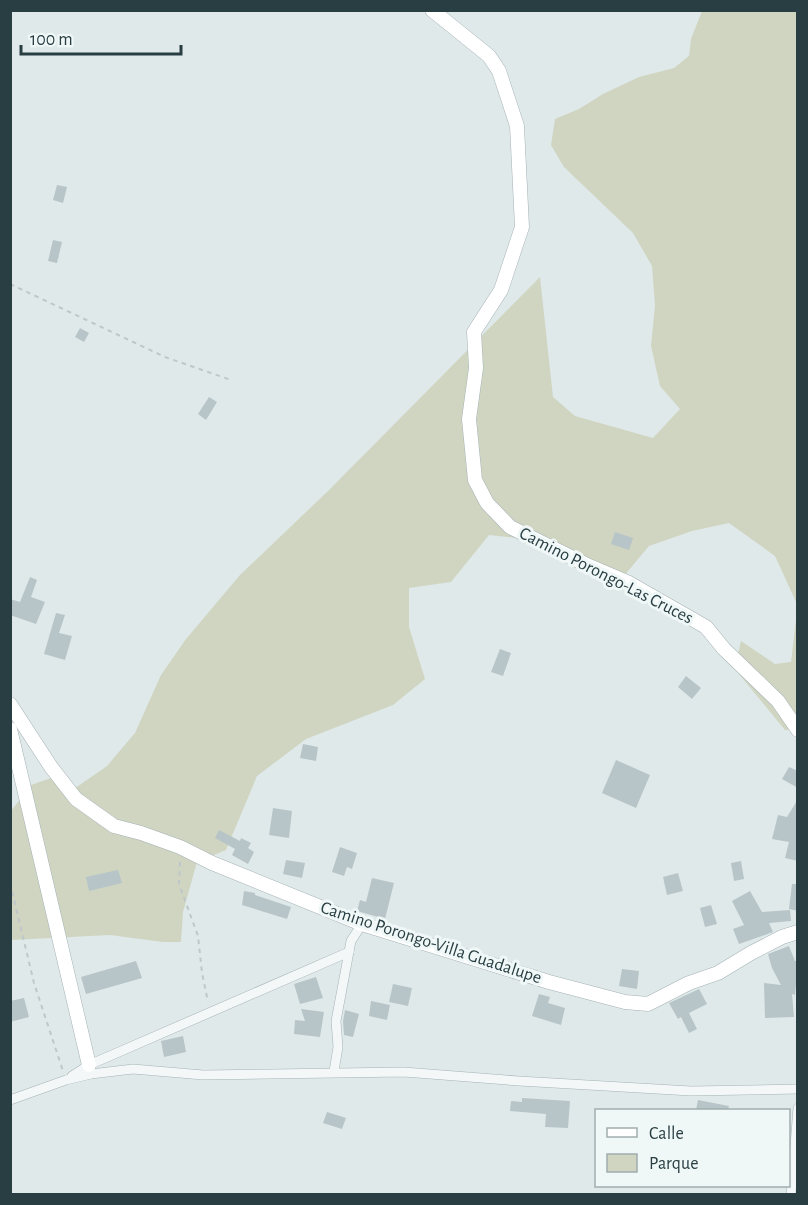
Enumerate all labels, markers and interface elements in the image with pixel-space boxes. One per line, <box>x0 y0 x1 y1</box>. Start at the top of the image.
scale bar <box>21 18 182 56</box>
text: 100 m <box>30 31 73 49</box>
street label: Camino Porongo-Las Cruces <box>516 524 696 628</box>
street label: Camino Porongo-Villa Guadalupe <box>318 899 544 987</box>
legend <box>595 1109 790 1187</box>
text: Calle <box>649 1125 684 1143</box>
text: Parque <box>649 1155 698 1173</box>

